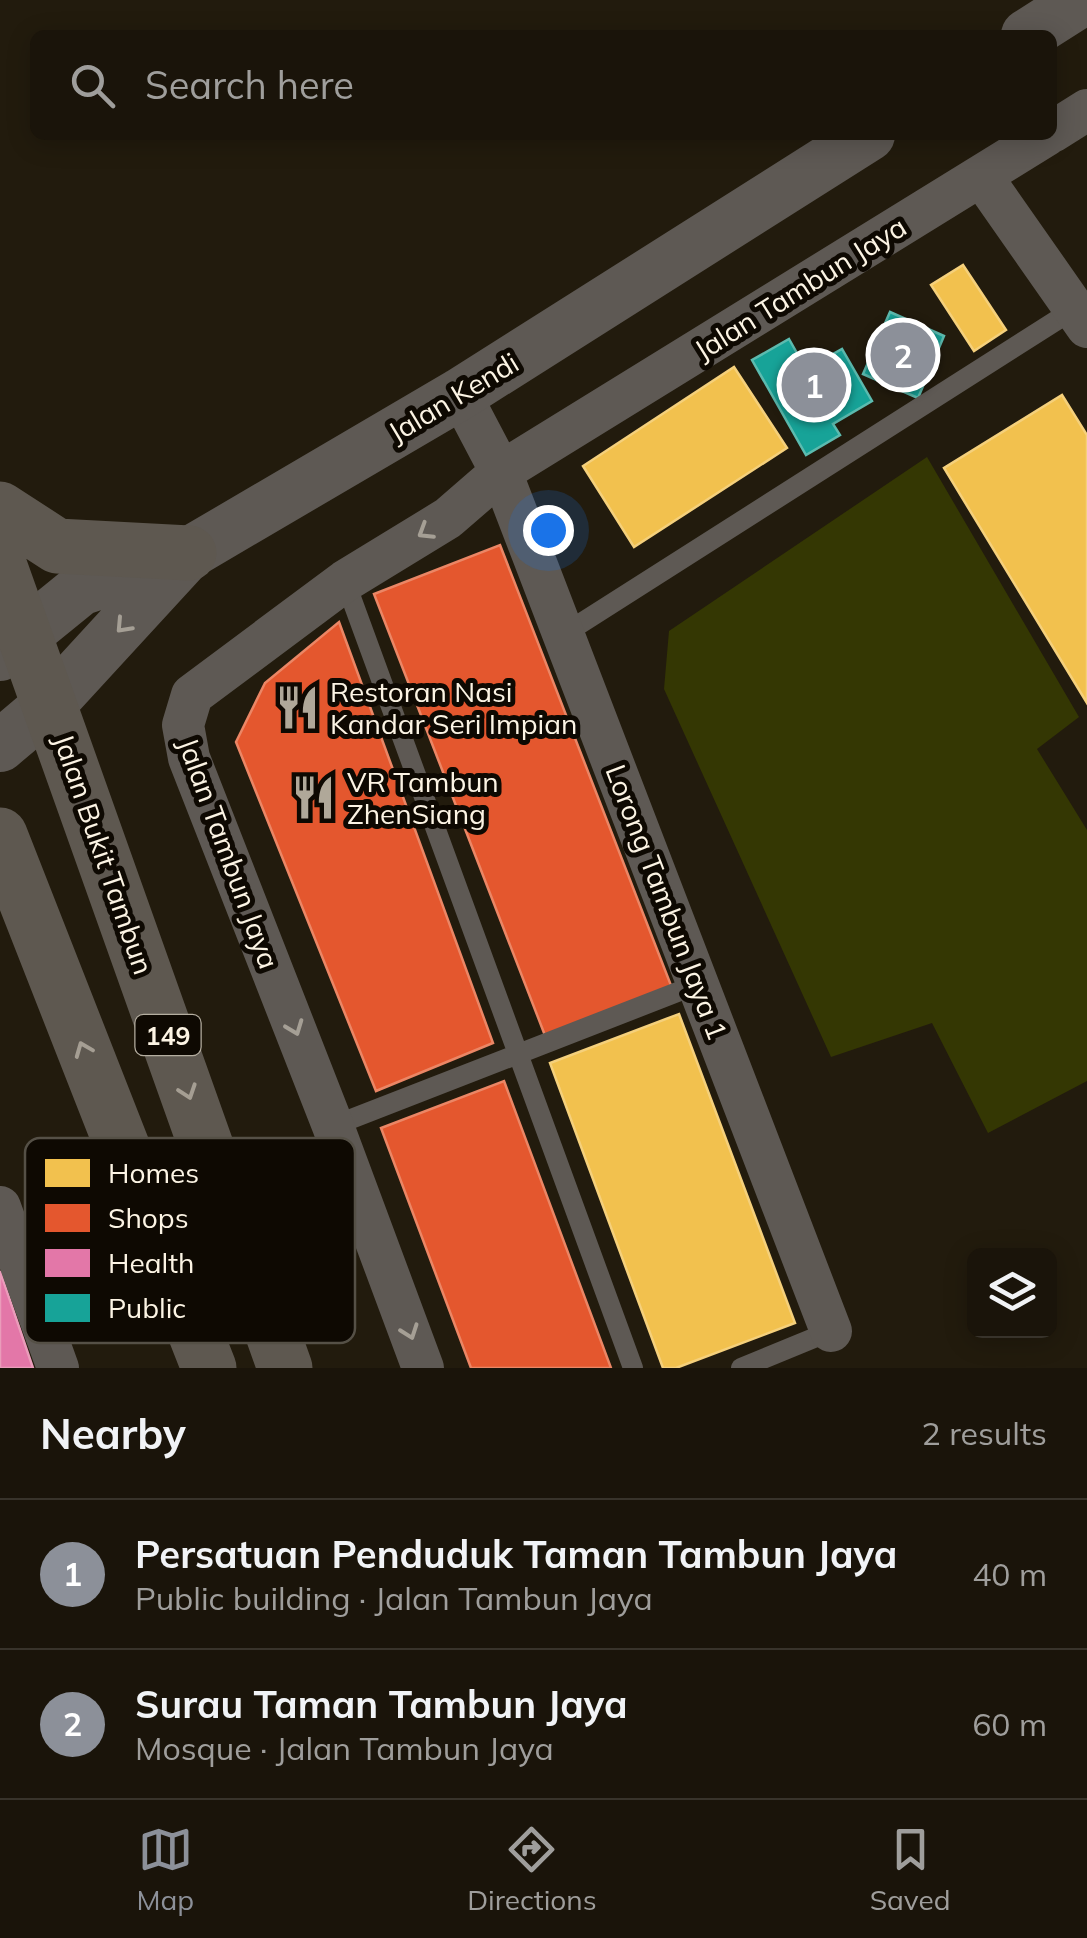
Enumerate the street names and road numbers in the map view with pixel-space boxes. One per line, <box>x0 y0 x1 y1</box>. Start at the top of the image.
street label: Jalan Tambun Jaya <box>688 209 912 367</box>
street label: Jalan Kendi <box>382 344 524 450</box>
street label: Jalan Bukit Tambun <box>46 729 162 979</box>
street label: Jalan Tambun Jaya <box>171 733 287 973</box>
street label: Lorong Tambun Jaya 1 <box>598 759 736 1045</box>
road number: 149 <box>136 1015 200 1055</box>

